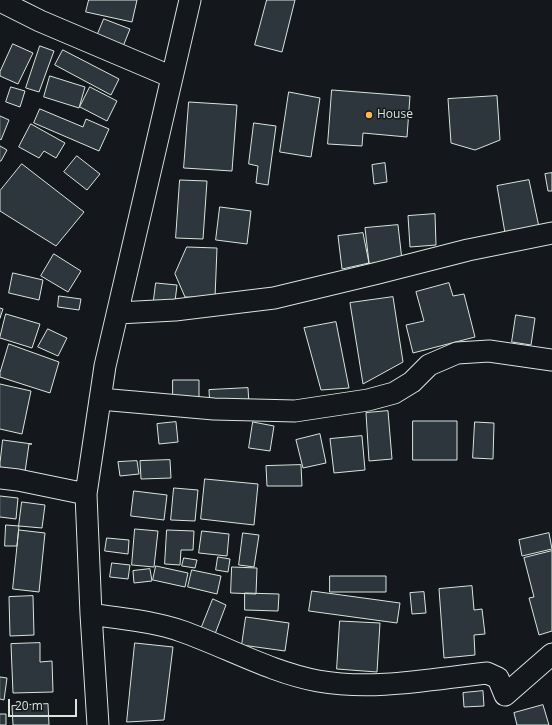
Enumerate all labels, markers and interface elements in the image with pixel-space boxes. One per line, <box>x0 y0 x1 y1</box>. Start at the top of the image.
place label: House <box>377 108 413 122</box>
marker: House <box>364 110 374 120</box>
scale bar <box>10 691 79 717</box>
text: 20 m <box>15 697 43 714</box>

